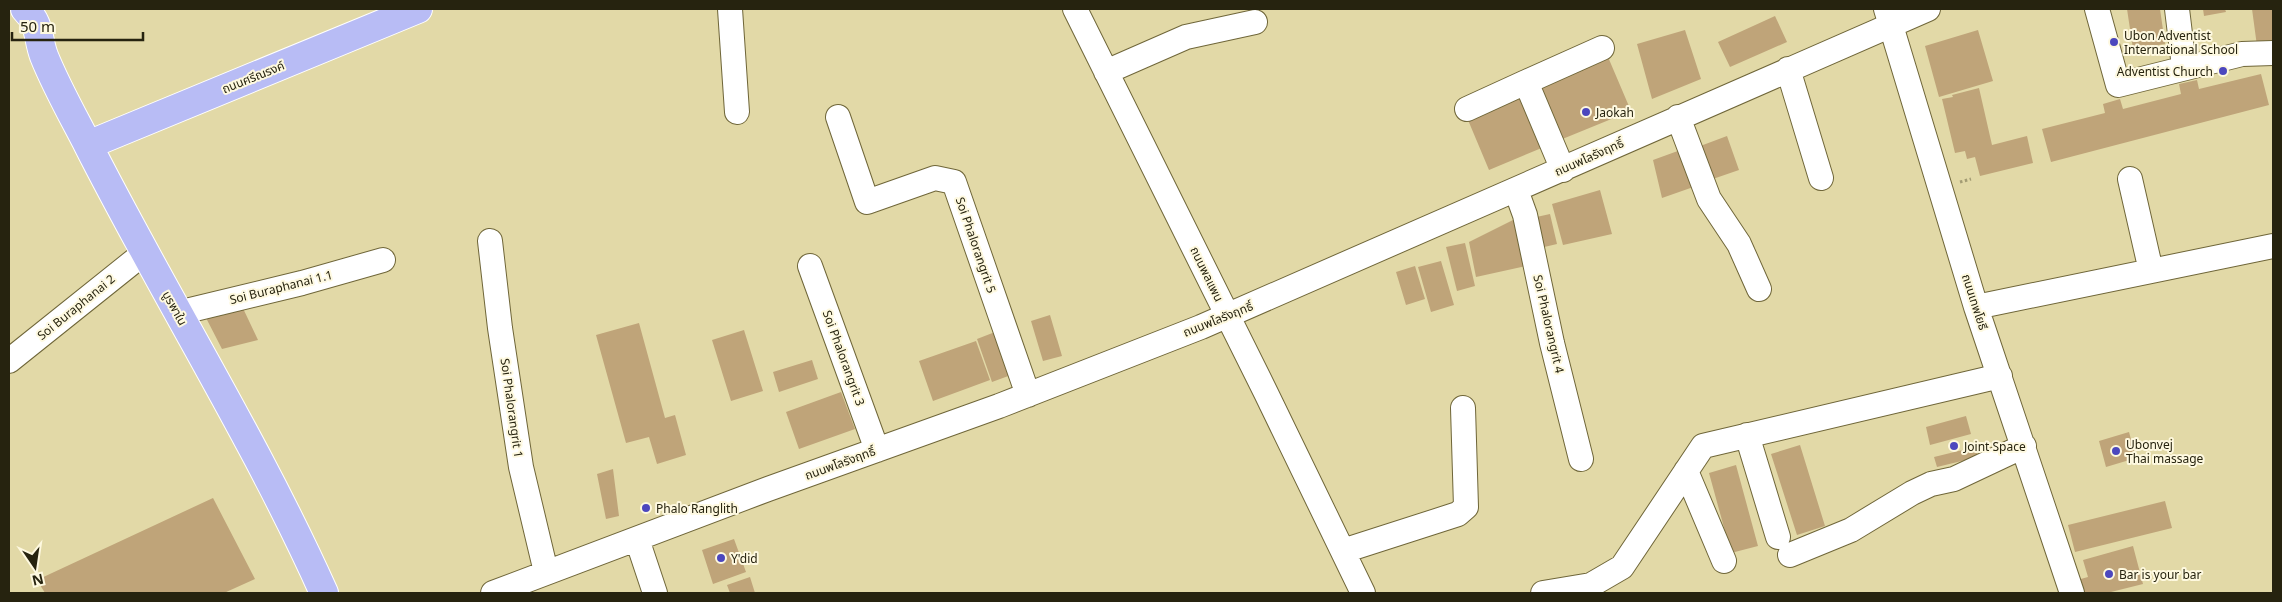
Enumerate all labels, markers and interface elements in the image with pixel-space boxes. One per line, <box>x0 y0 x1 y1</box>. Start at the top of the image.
scale bar <box>12 10 144 42</box>
text: 50 m <box>20 16 55 36</box>
place label: Ubon Adventist International School <box>2124 27 2238 58</box>
marker: Ubon Adventist International School <box>2108 36 2120 48</box>
street label: ถนนศรีณรงค์ <box>219 57 287 97</box>
place label: Adventist Church <box>2117 63 2213 80</box>
marker: Adventist Church <box>2217 65 2229 77</box>
place label: Jaokah <box>1595 104 1634 121</box>
marker: Jaokah <box>1580 106 1592 118</box>
street label: ถนนพโลรังฤทธิ์ <box>1552 134 1626 180</box>
street label: Soi Phalorangrit 5 <box>952 195 1000 295</box>
street label: ถนนพลแพน <box>1186 244 1228 304</box>
street label: Soi Buraphanai 1.1 <box>228 266 334 308</box>
street label: Soi Buraphanai 2 <box>34 270 119 344</box>
street label: ถนนเทพโยธี <box>1958 272 1992 332</box>
street label: Soi Phalorangrit 4 <box>1529 273 1569 375</box>
street label: บูรพาใน <box>159 288 191 328</box>
street label: ถนนพโลรังฤทธิ์ <box>1180 297 1256 341</box>
street label: Soi Phalorangrit 3 <box>819 308 869 408</box>
street label: Soi Phalorangrit 1 <box>497 357 527 459</box>
place label: Ubonvej Thai massage <box>2126 436 2204 467</box>
place label: Joint Space <box>1963 438 2026 455</box>
marker: Joint Space <box>1948 440 1960 452</box>
street label: ถนนพโลรังฤทธิ์ <box>802 442 878 484</box>
marker: Ubonvej Thai massage <box>2110 445 2122 457</box>
place label: Phalo Ranglith <box>656 500 738 517</box>
marker: Phalo Ranglith <box>640 502 652 514</box>
north arrow <box>10 542 60 592</box>
place label: Y'did <box>731 550 758 567</box>
marker: Y'did <box>715 552 727 564</box>
place label: Bar is your bar <box>2119 566 2202 583</box>
marker: Bar is your bar <box>2103 568 2115 580</box>
text: N <box>30 570 46 591</box>

